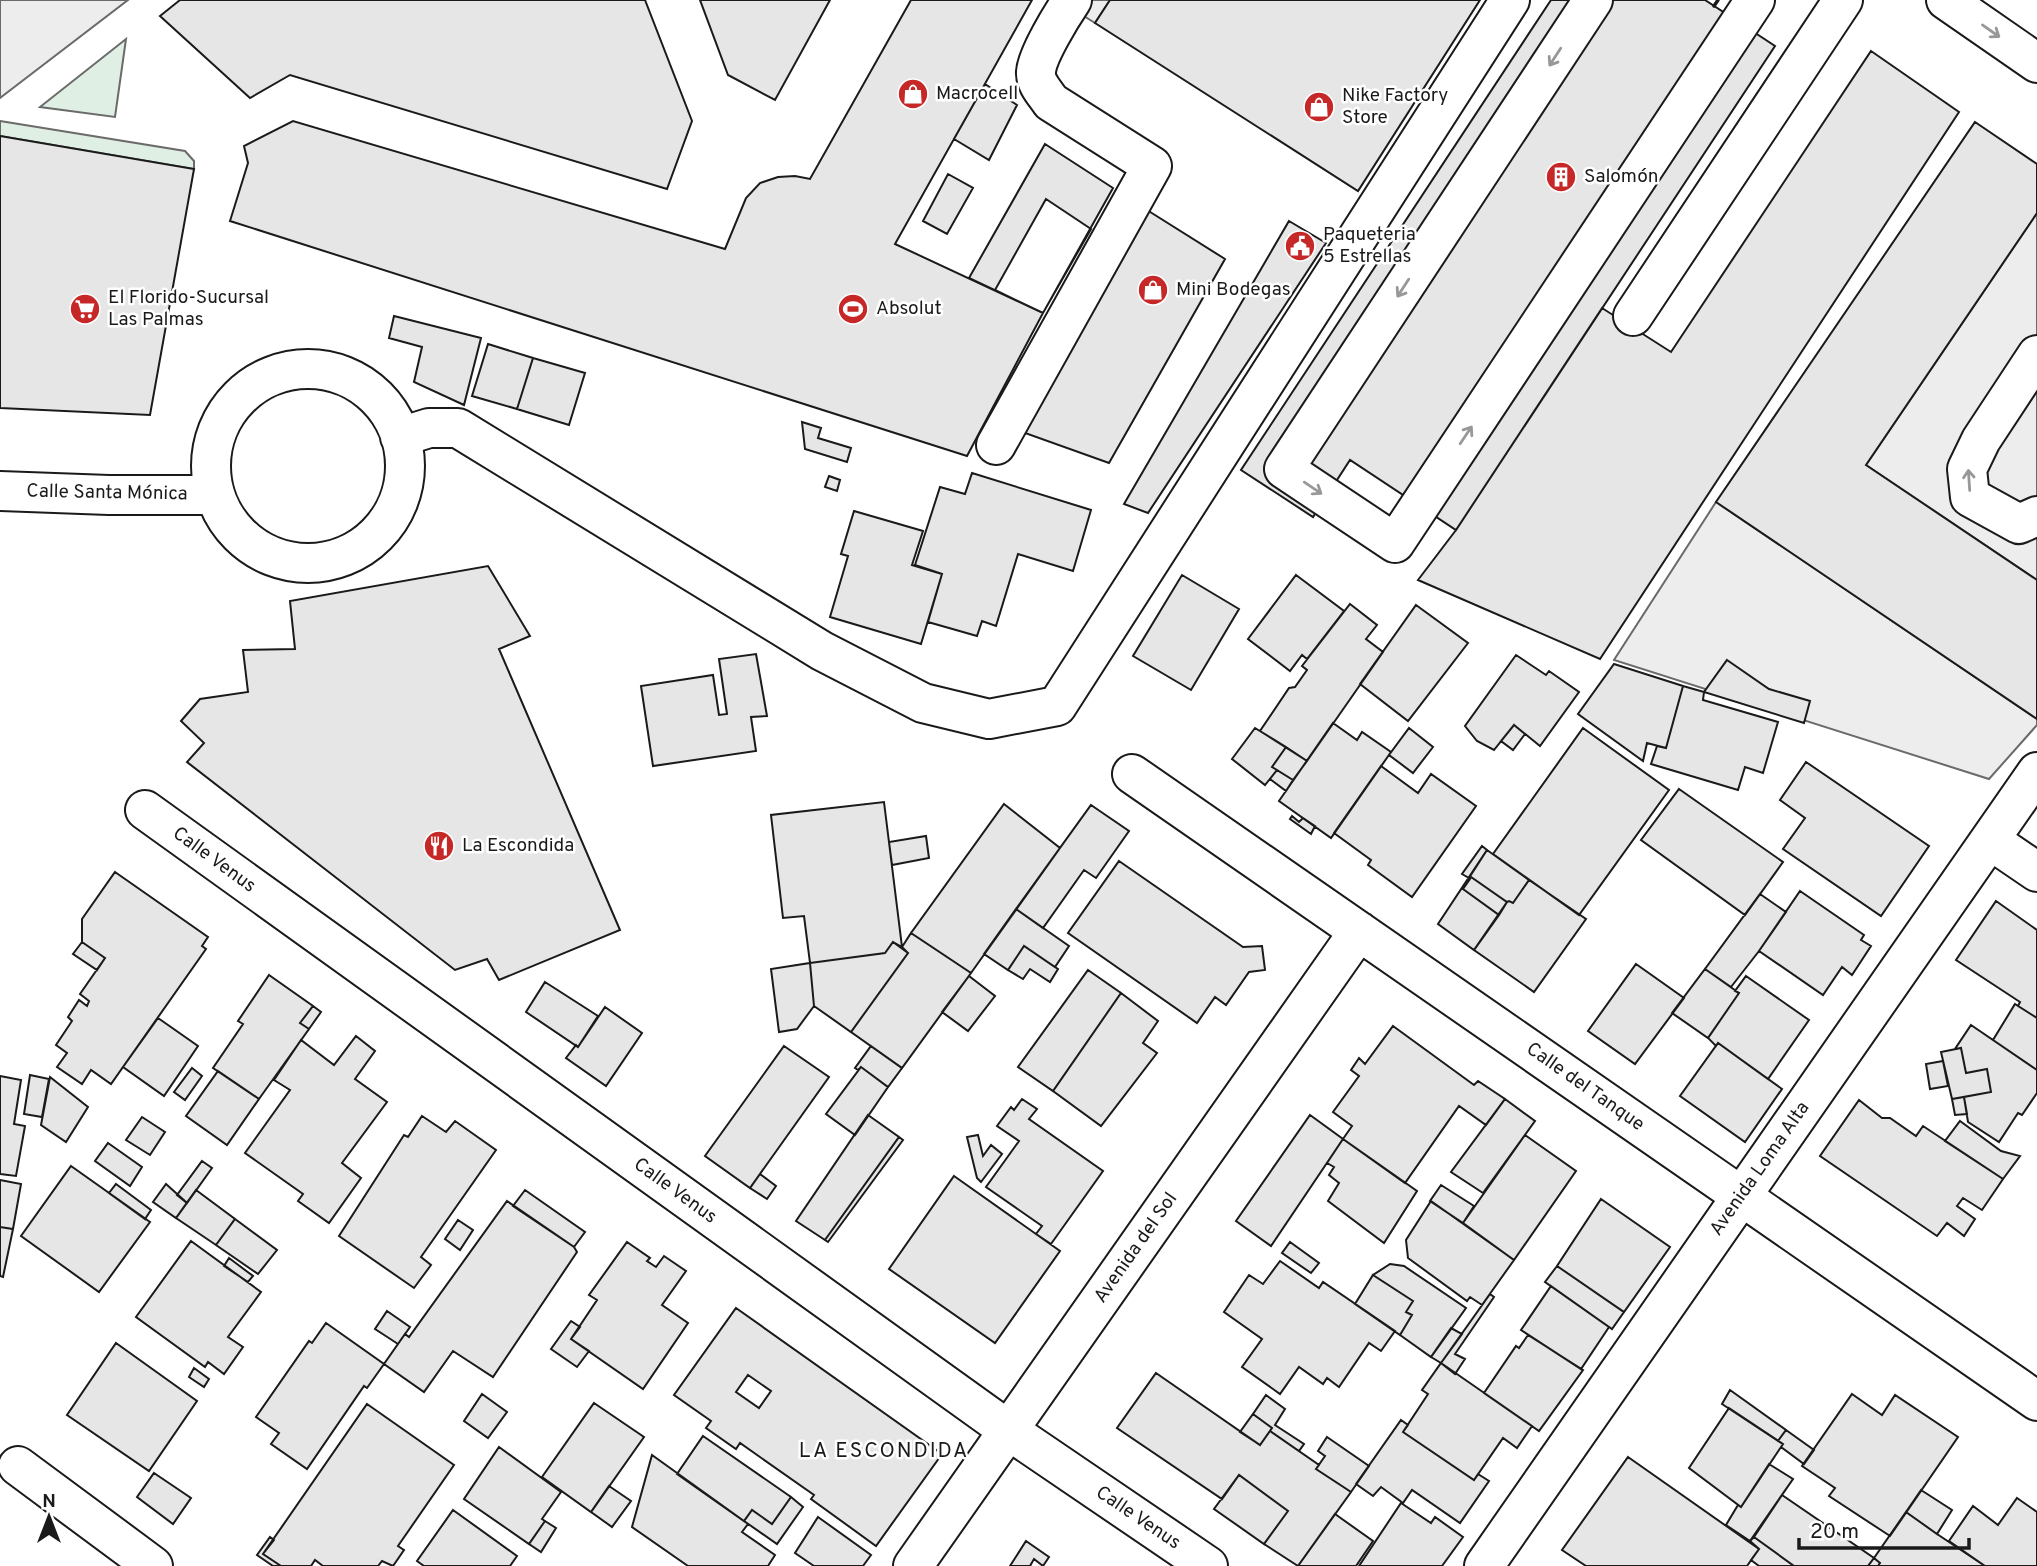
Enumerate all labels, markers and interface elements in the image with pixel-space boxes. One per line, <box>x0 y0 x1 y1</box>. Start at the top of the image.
one-way arrow <box>1981 24 2000 38</box>
one-way arrow <box>1548 47 1562 66</box>
shop icon: Macrocell <box>896 77 930 111</box>
place label: Macrocell <box>936 82 1018 106</box>
place label: Nike Factory Store <box>1342 84 1448 130</box>
shop icon: Nike Factory Store <box>1302 90 1336 124</box>
building icon: Salomón <box>1544 160 1578 194</box>
place label: Salomón <box>1584 165 1659 189</box>
place label: Paqueteria 5 Estrellas <box>1323 223 1416 269</box>
public building icon: Paqueteria 5 Estrellas <box>1283 229 1317 263</box>
shop icon: Mini Bodegas <box>1136 273 1170 307</box>
place label: Mini Bodegas <box>1176 278 1291 302</box>
one-way arrow <box>1396 278 1410 297</box>
place label: El Florido-Sucursal Las Palmas <box>108 286 269 332</box>
supermarket icon: El Florido-Sucursal Las Palmas <box>68 292 102 326</box>
sports icon: Absolut <box>836 292 870 326</box>
place label: Absolut <box>876 297 942 321</box>
one-way arrow <box>1459 426 1473 446</box>
one-way arrow <box>1962 470 1975 492</box>
street label: Calle Santa Mónica <box>26 480 188 506</box>
one-way arrow <box>1303 481 1322 496</box>
street label: Calle Venus <box>168 822 260 898</box>
restaurant icon: La Escondida <box>422 829 456 863</box>
place label: La Escondida <box>462 834 574 858</box>
street label: Calle del Tanque <box>1521 1037 1649 1137</box>
street label: Avenida Loma Alta <box>1705 1097 1815 1241</box>
street label: Calle Venus <box>629 1153 721 1229</box>
street label: Avenida del Sol <box>1089 1188 1183 1308</box>
district label: LA ESCONDIDA <box>799 1438 969 1465</box>
street label: Calle Venus <box>1091 1481 1185 1555</box>
north arrow <box>14 1482 84 1552</box>
text: N <box>42 1490 56 1514</box>
scale bar <box>1799 1506 1969 1550</box>
text: 20 m <box>1810 1519 1859 1546</box>

